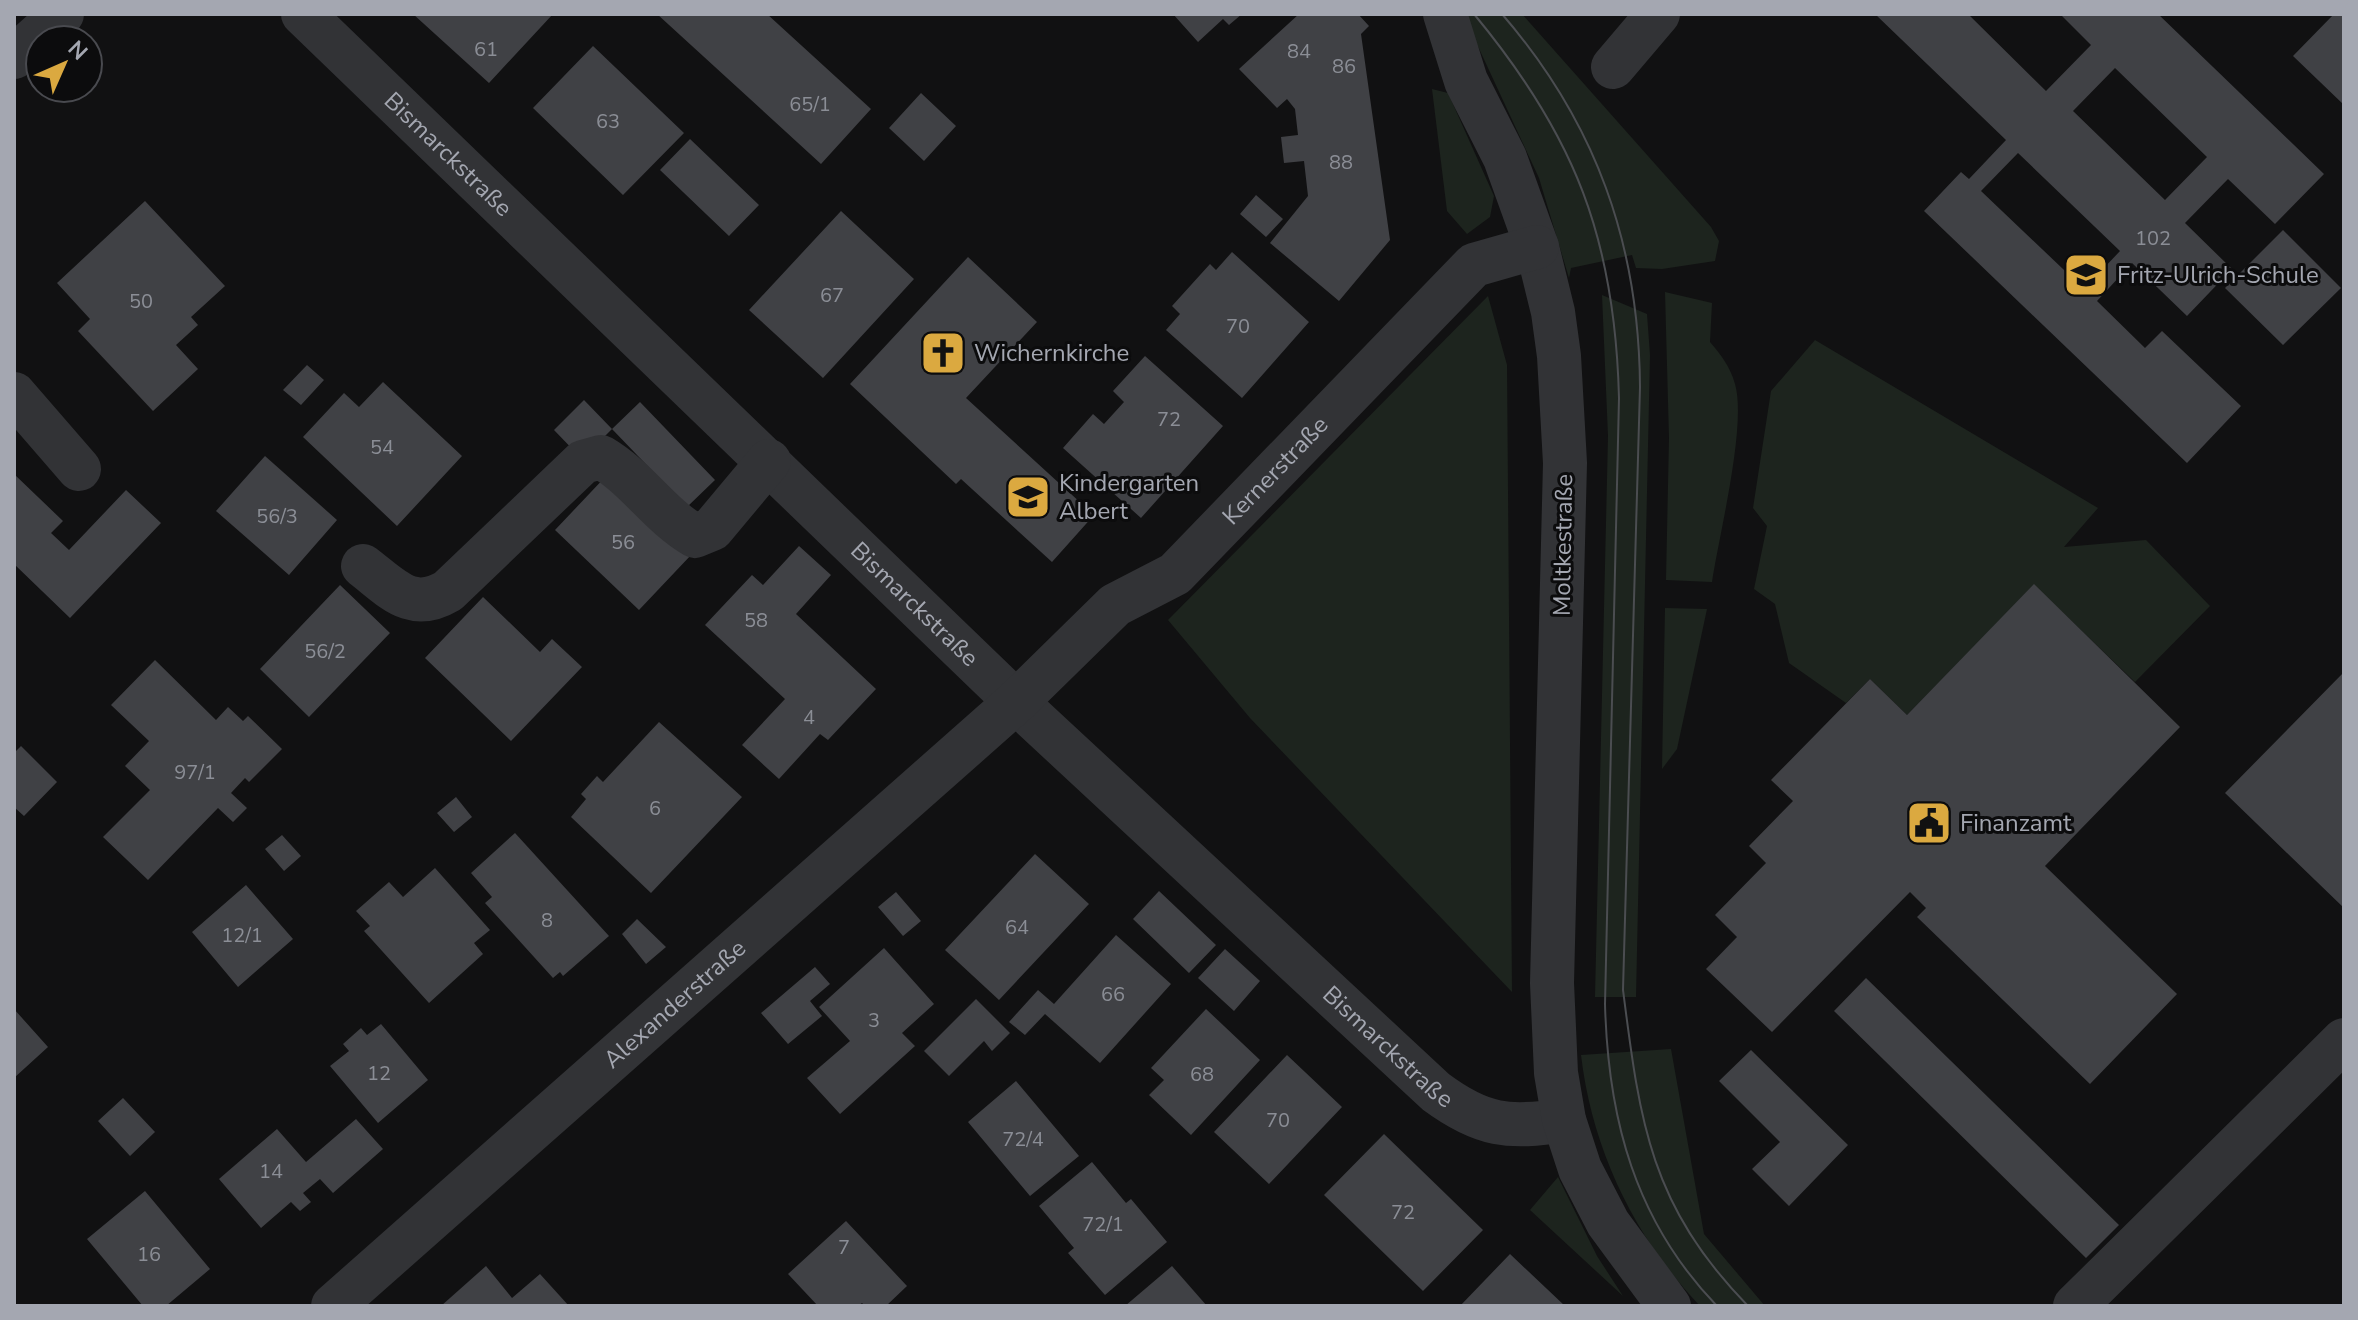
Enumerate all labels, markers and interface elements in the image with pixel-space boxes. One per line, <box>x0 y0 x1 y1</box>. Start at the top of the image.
north arrow <box>24 24 104 104</box>
text: N <box>61 34 94 67</box>
house number: 61 <box>474 36 498 63</box>
house number: 84 <box>1287 38 1311 65</box>
house number: 86 <box>1332 53 1356 80</box>
street label: Bismarckstraße <box>377 85 519 224</box>
house number: 65/1 <box>789 91 831 118</box>
house number: 63 <box>596 108 620 135</box>
house number: 88 <box>1329 149 1353 176</box>
house number: 102 <box>2135 225 2171 252</box>
school or university icon: Fritz-Ulrich-Schule <box>2062 251 2110 299</box>
place label: Fritz-Ulrich-Schule <box>2117 259 2319 291</box>
house number: 67 <box>820 282 844 309</box>
house number: 50 <box>129 288 153 315</box>
house number: 70 <box>1226 313 1250 340</box>
church icon: Wichernkirche <box>919 329 967 377</box>
place label: Wichernkirche <box>974 337 1129 369</box>
house number: 72 <box>1157 406 1181 433</box>
street label: Kernerstraße <box>1215 409 1335 532</box>
house number: 54 <box>370 434 394 461</box>
place label: Kindergarten Albert <box>1059 467 1199 527</box>
school or university icon: Kindergarten Albert <box>1004 473 1052 521</box>
street label: Moltkestraße <box>1546 474 1580 616</box>
house number: 56/3 <box>256 503 298 530</box>
house number: 56 <box>611 529 635 556</box>
street label: Bismarckstraße <box>844 535 986 674</box>
house number: 58 <box>744 607 768 634</box>
house number: 56/2 <box>304 638 346 665</box>
house number: 4 <box>803 704 815 731</box>
house number: 97/1 <box>174 759 216 786</box>
house number: 6 <box>649 795 661 822</box>
public building icon: Finanzamt <box>1905 799 1953 847</box>
place label: Finanzamt <box>1960 807 2072 839</box>
house number: 8 <box>541 907 553 934</box>
house number: 64 <box>1005 914 1029 941</box>
house number: 12/1 <box>221 922 263 949</box>
street label: Alexanderstraße <box>597 932 753 1076</box>
street label: Bismarckstraße <box>1316 979 1460 1115</box>
house number: 66 <box>1101 981 1125 1008</box>
house number: 3 <box>868 1007 880 1034</box>
house number: 12 <box>367 1060 391 1087</box>
house number: 68 <box>1190 1061 1214 1088</box>
house number: 70 <box>1266 1107 1290 1134</box>
house number: 72/4 <box>1002 1126 1044 1153</box>
house number: 14 <box>259 1158 283 1185</box>
house number: 72 <box>1391 1199 1415 1226</box>
house number: 72/1 <box>1082 1211 1124 1238</box>
house number: 7 <box>838 1234 850 1261</box>
house number: 16 <box>137 1241 161 1268</box>

